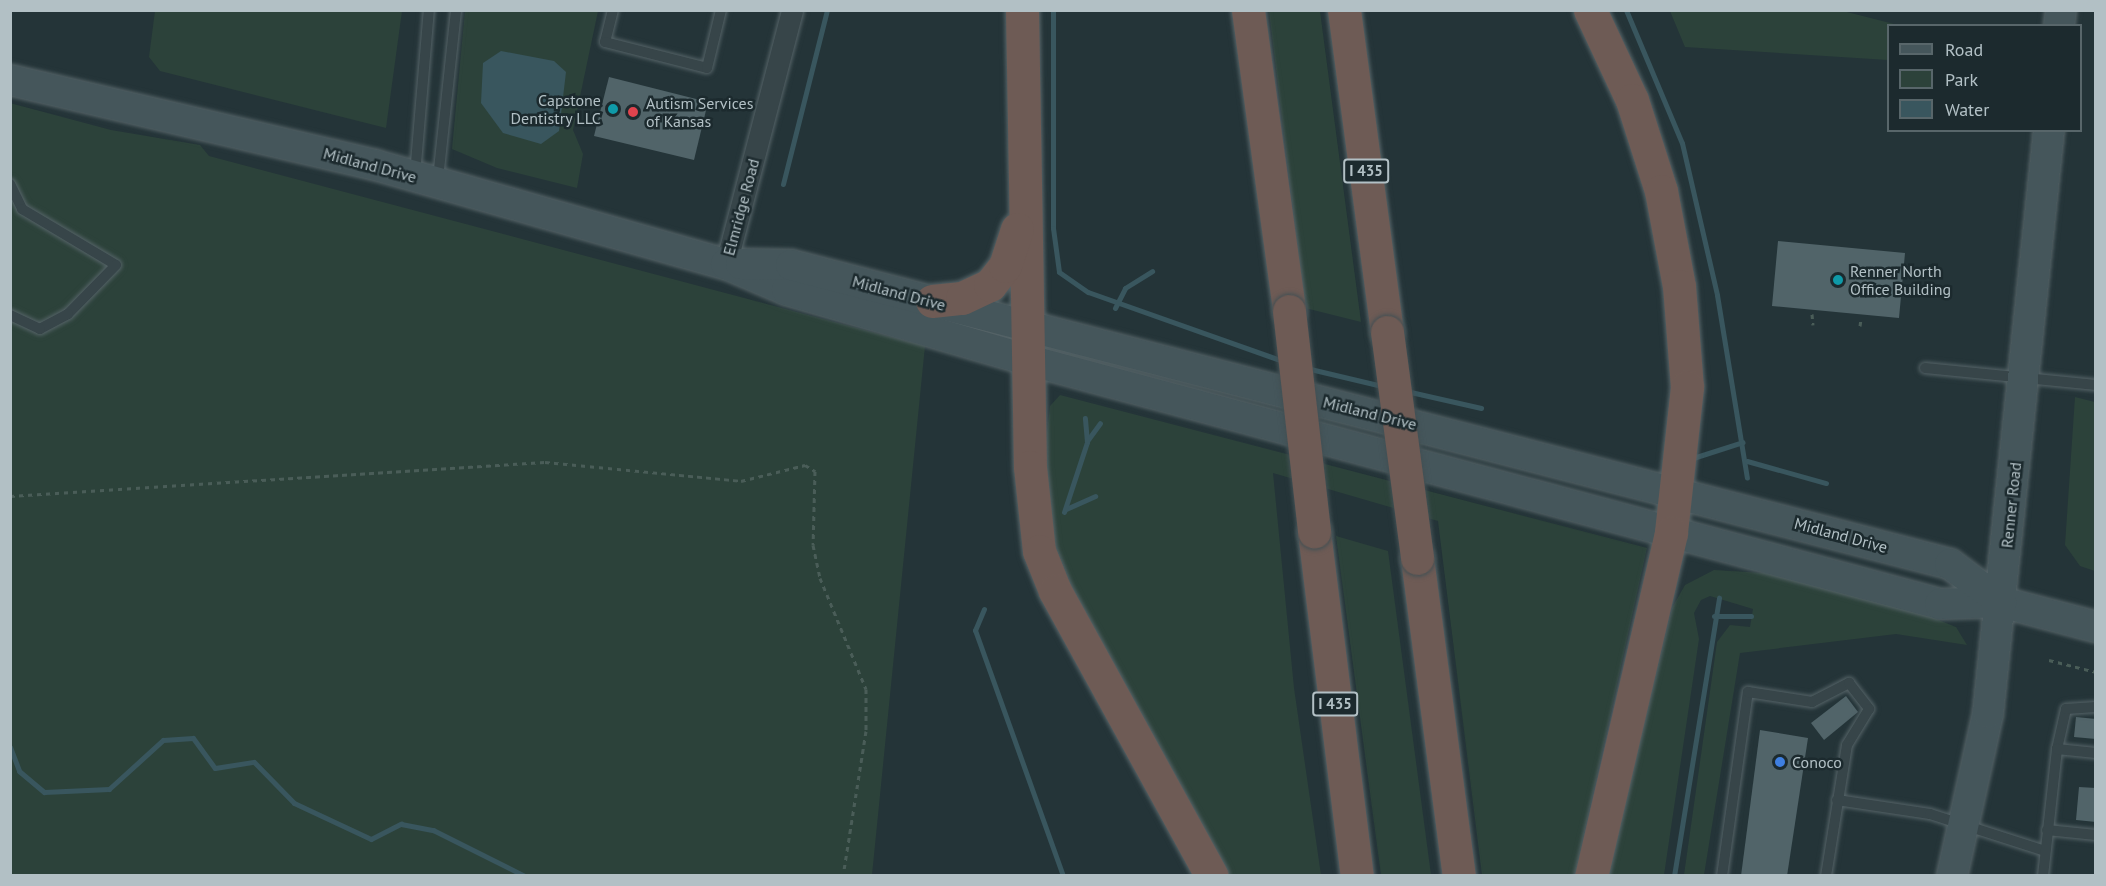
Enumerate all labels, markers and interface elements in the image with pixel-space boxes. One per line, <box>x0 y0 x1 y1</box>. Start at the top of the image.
legend <box>1887 24 2082 132</box>
text: Road <box>1945 38 1983 61</box>
text: Park <box>1945 68 1978 91</box>
place label: Capstone Dentistry LLC <box>510 90 601 128</box>
place label: Autism Services of Kansas <box>646 93 753 131</box>
text: Water <box>1945 98 1989 121</box>
marker: Capstone Dentistry LLC <box>606 102 620 116</box>
marker: Autism Services of Kansas <box>624 103 642 121</box>
street label: Midland Drive <box>321 143 419 187</box>
street label: Elmridge Road <box>719 156 763 258</box>
road number: I 435 <box>1342 159 1390 183</box>
place label: Renner North Office Building <box>1850 261 1951 299</box>
street label: Midland Drive <box>850 271 948 315</box>
marker: Renner North Office Building <box>1831 273 1845 287</box>
street label: Midland Drive <box>1321 392 1419 434</box>
street label: Renner Road <box>1997 461 2025 549</box>
street label: Midland Drive <box>1792 513 1890 557</box>
road number: I 435 <box>1311 692 1359 716</box>
place label: Conoco <box>1792 752 1842 772</box>
marker: Conoco <box>1773 755 1787 769</box>

